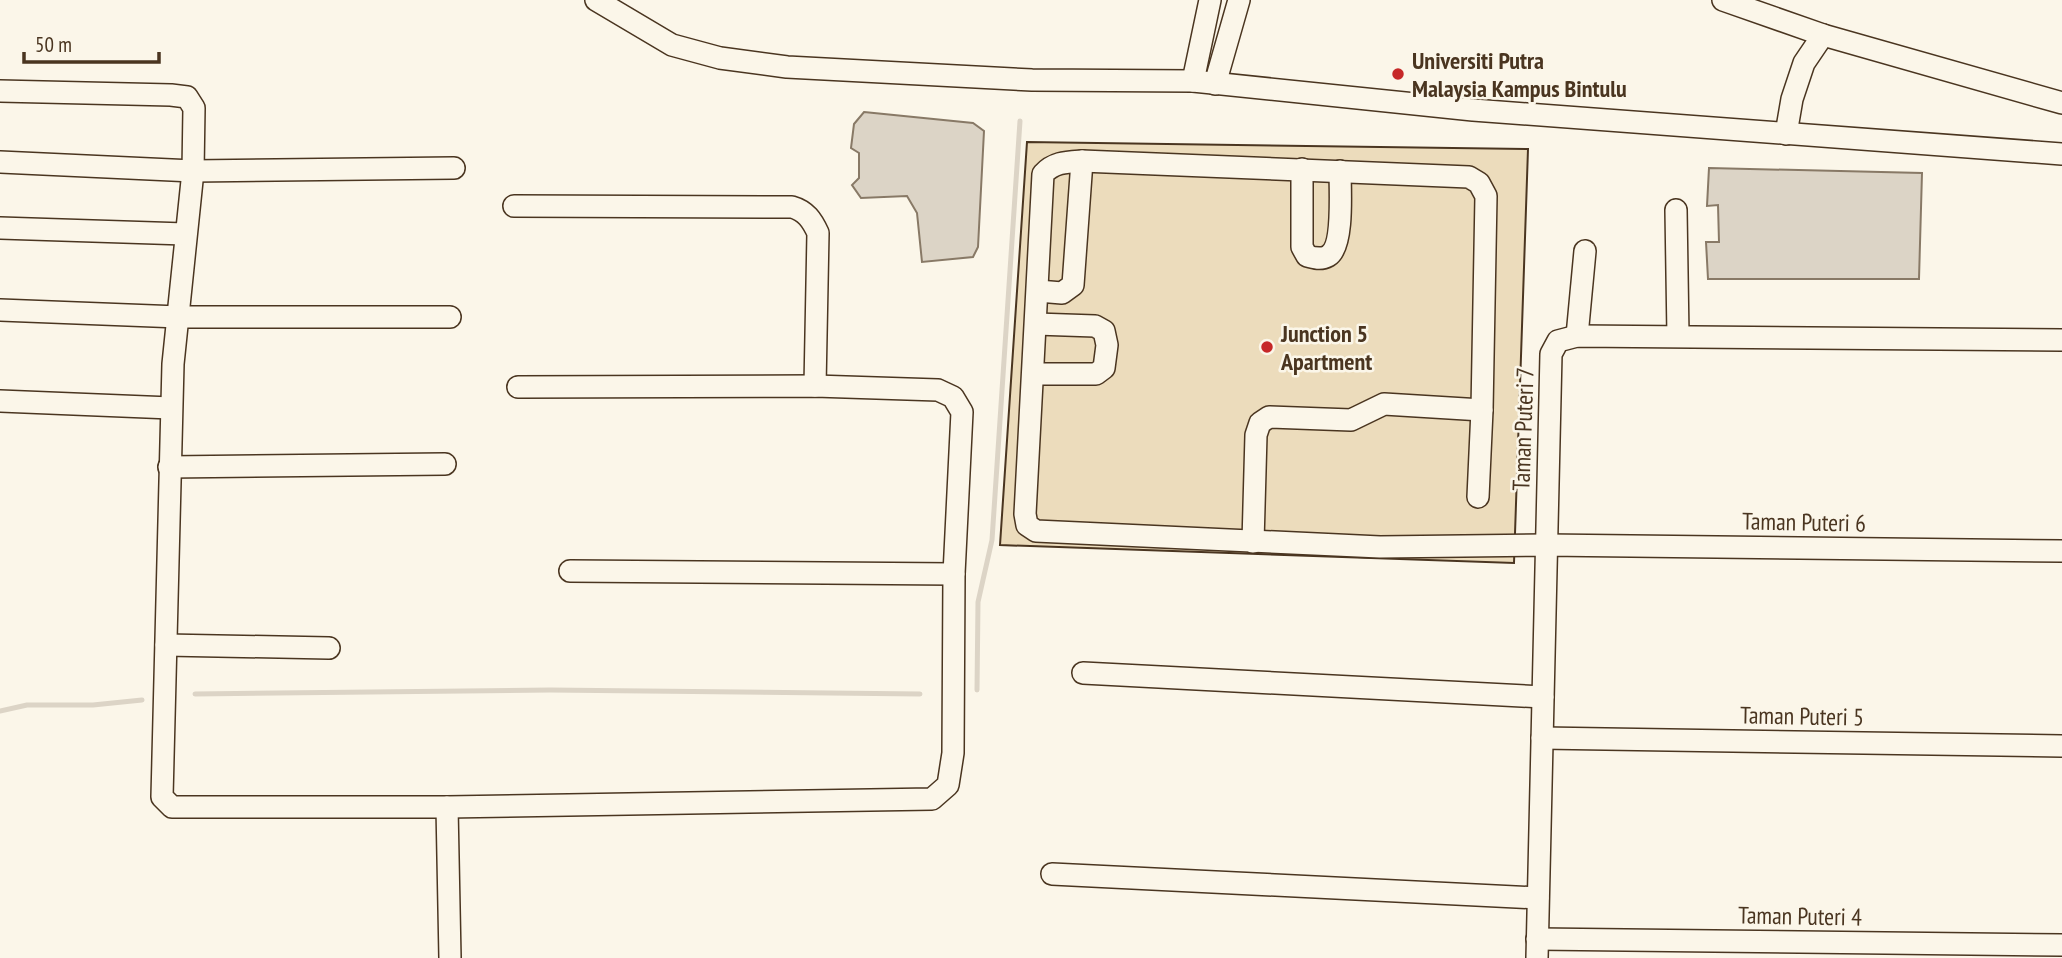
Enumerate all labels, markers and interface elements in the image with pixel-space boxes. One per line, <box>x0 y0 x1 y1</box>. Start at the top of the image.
scale bar <box>24 21 159 65</box>
text: 50 m <box>35 31 72 58</box>
place label: Universiti Putra Malaysia Kampus Bintulu <box>1412 45 1627 104</box>
marker: Universiti Putra Malaysia Kampus Bintulu <box>1390 66 1406 82</box>
place label: Junction 5 Apartment <box>1280 318 1372 377</box>
marker: Junction 5 Apartment <box>1259 339 1275 355</box>
street label: Taman Puteri 7 <box>1505 367 1541 491</box>
street label: Taman Puteri 6 <box>1742 505 1866 539</box>
street label: Taman Puteri 5 <box>1740 699 1864 733</box>
street label: Taman Puteri 4 <box>1738 899 1862 933</box>

